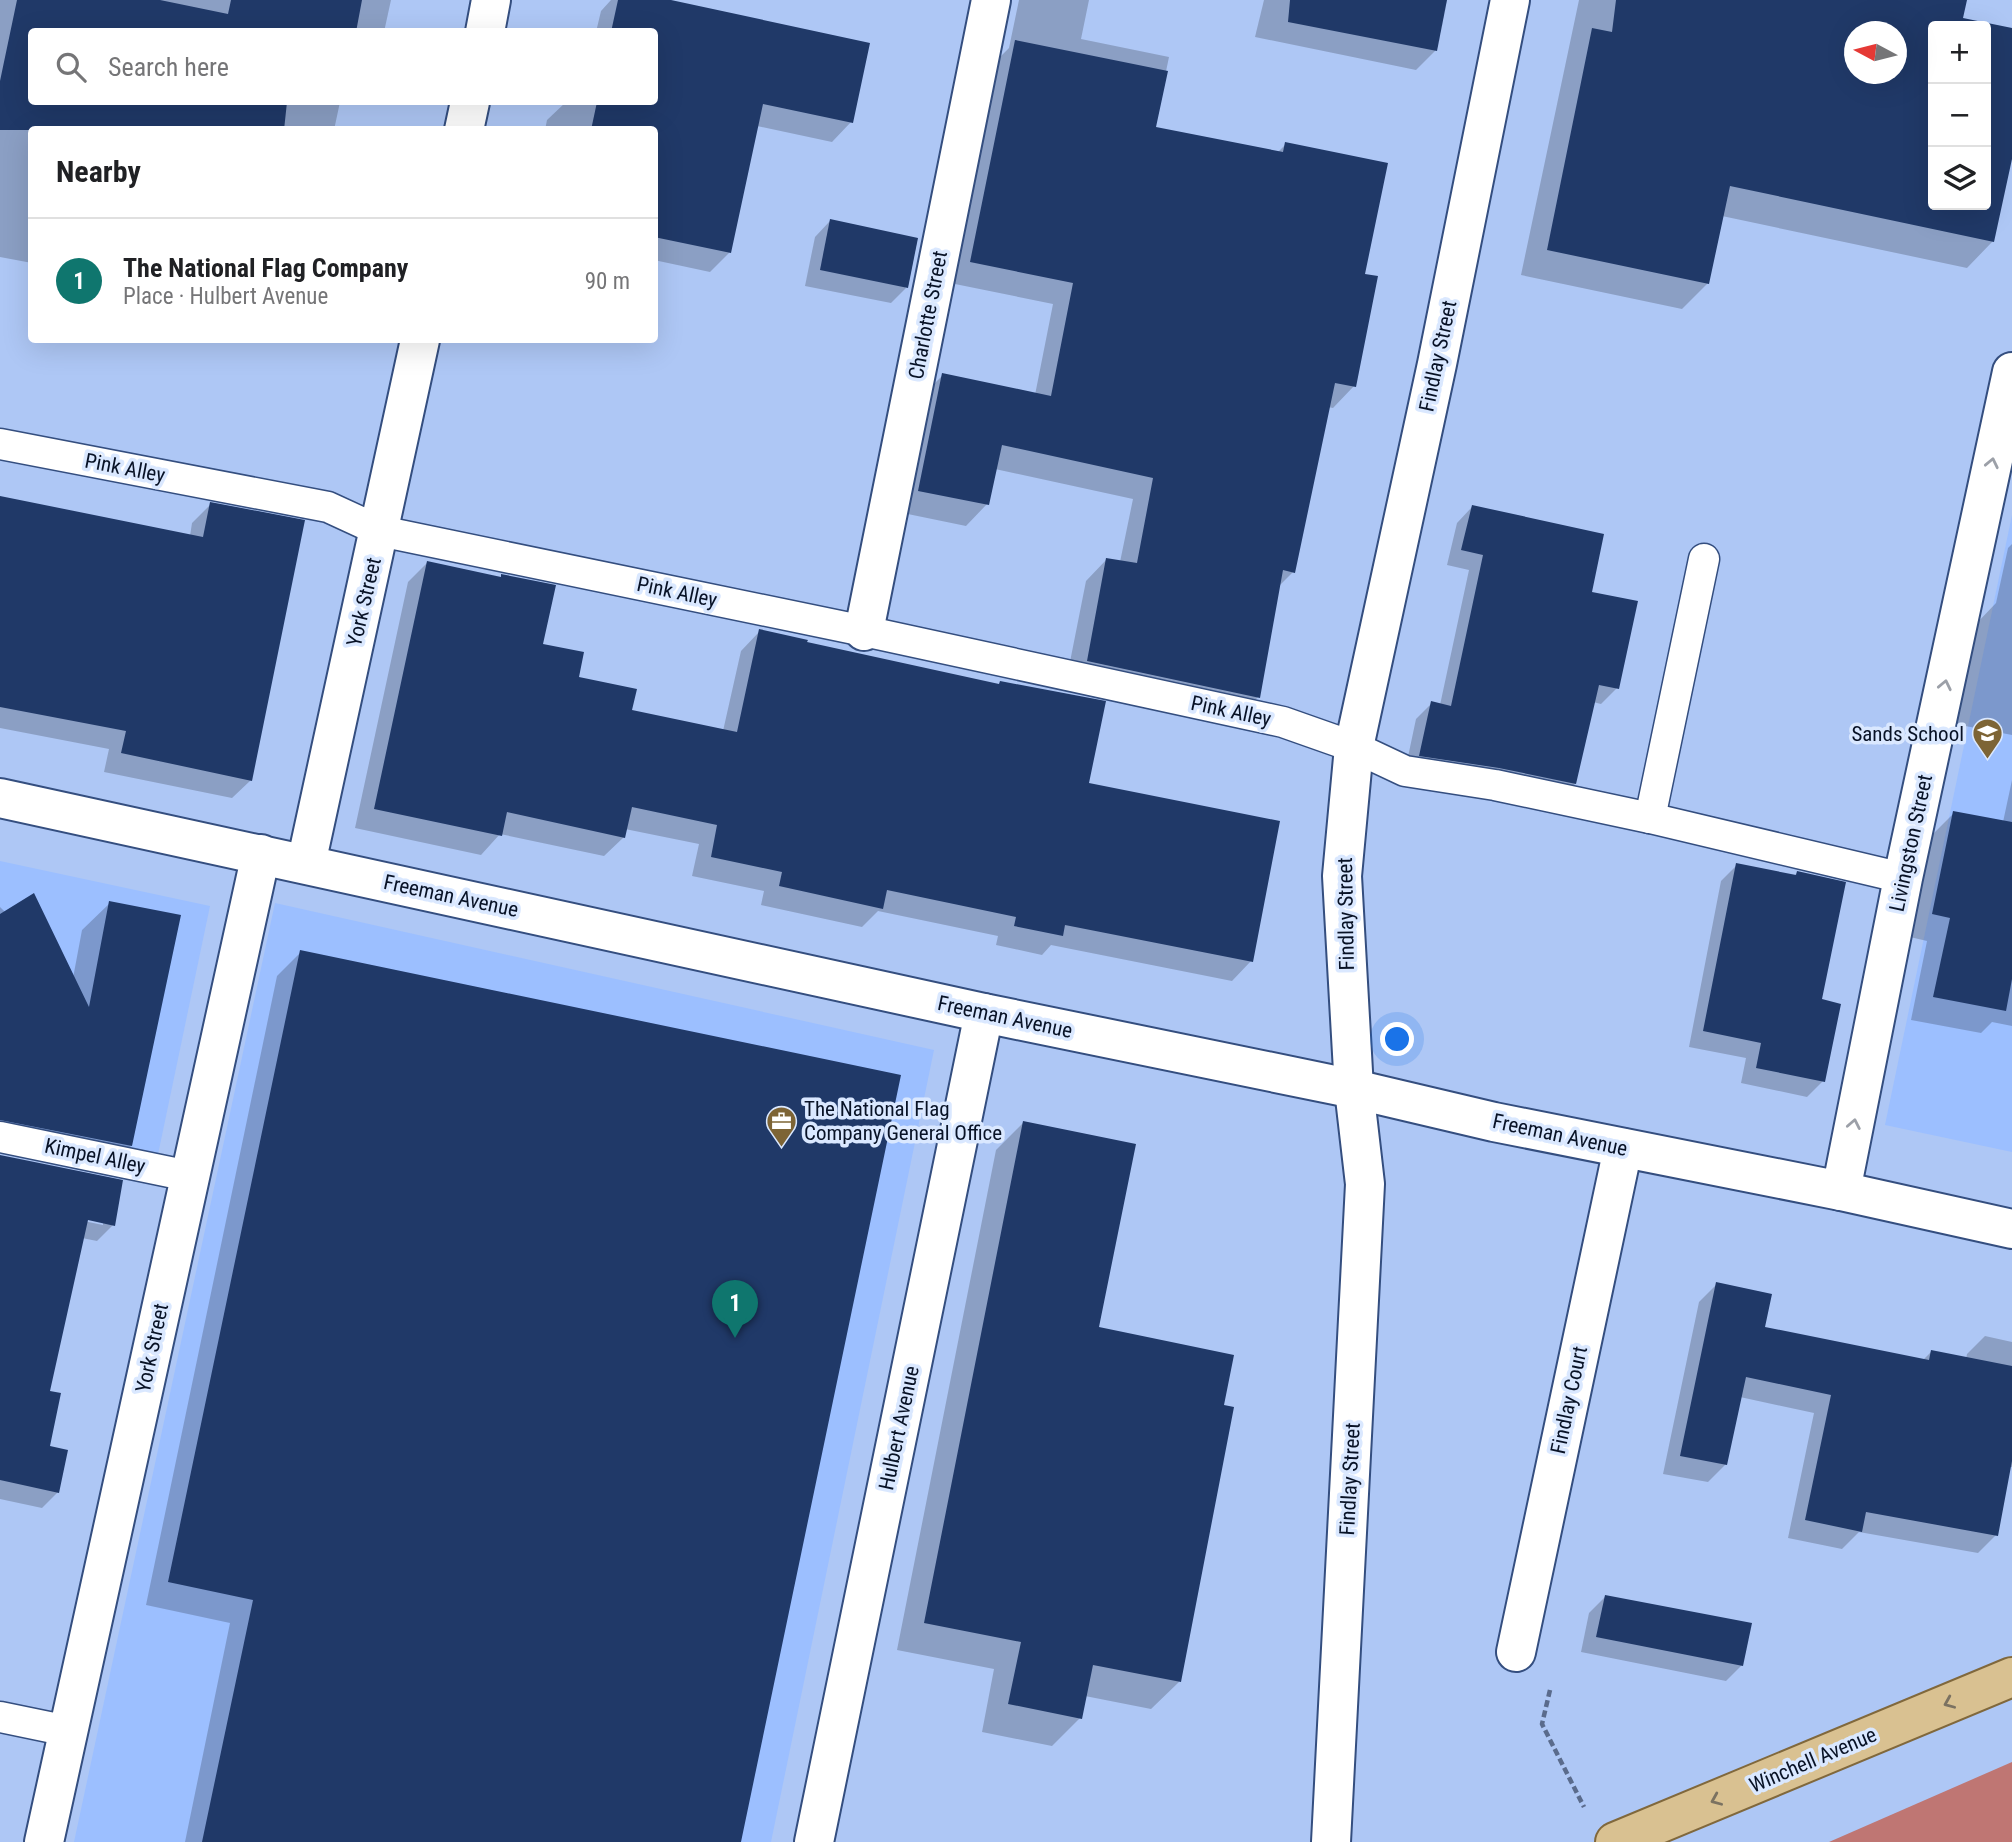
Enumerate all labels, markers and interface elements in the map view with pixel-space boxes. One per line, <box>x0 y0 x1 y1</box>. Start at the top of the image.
north arrow <box>1844 21 1907 84</box>
map controls <box>1928 21 1991 210</box>
button: + <box>1928 21 1991 84</box>
search box <box>28 28 658 105</box>
icon: search <box>52 48 90 86</box>
text: Search here <box>108 52 229 82</box>
button: − <box>1928 84 1991 147</box>
button: layers <box>1928 147 1991 210</box>
text: Nearby <box>56 154 141 189</box>
street label: Charlotte Street <box>904 249 952 381</box>
text: The National Flag Company <box>123 253 408 283</box>
text: 1 <box>73 268 85 295</box>
text: 90 m <box>585 268 630 295</box>
text: Place · Hulbert Avenue <box>123 283 328 310</box>
street label: Findlay Street <box>1415 298 1461 414</box>
street label: Pink Alley <box>83 448 167 488</box>
one-way arrow <box>1984 457 1999 469</box>
street label: York Street <box>342 555 386 649</box>
street label: Pink Alley <box>635 572 719 612</box>
one-way arrow <box>1936 679 1951 691</box>
street label: Pink Alley <box>1189 691 1273 731</box>
school or university icon: Sands School <box>1970 717 2004 761</box>
place label: Sands School <box>1851 722 1964 746</box>
street label: Livingston Street <box>1885 772 1937 914</box>
street label: Findlay Street <box>1333 857 1359 971</box>
street label: Freeman Avenue <box>381 870 521 922</box>
street label: Freeman Avenue <box>935 991 1075 1043</box>
your location <box>1380 1022 1414 1056</box>
place label: The National Flag Company General Office <box>804 1097 1002 1145</box>
office icon: The National Flag Company General Office <box>764 1104 798 1148</box>
street label: Freeman Avenue <box>1490 1109 1630 1161</box>
one-way arrow <box>1845 1118 1860 1130</box>
street label: Kimpel Alley <box>43 1134 148 1178</box>
pin: 1 <box>712 1280 758 1338</box>
street label: York Street <box>131 1301 173 1395</box>
street label: Findlay Court <box>1546 1344 1592 1456</box>
street label: Hulbert Avenue <box>874 1363 924 1492</box>
street label: Findlay Street <box>1335 1422 1365 1536</box>
one-way arrow <box>1944 1695 1956 1709</box>
street label: Winchell Avenue <box>1746 1722 1880 1798</box>
one-way arrow <box>1711 1792 1723 1806</box>

